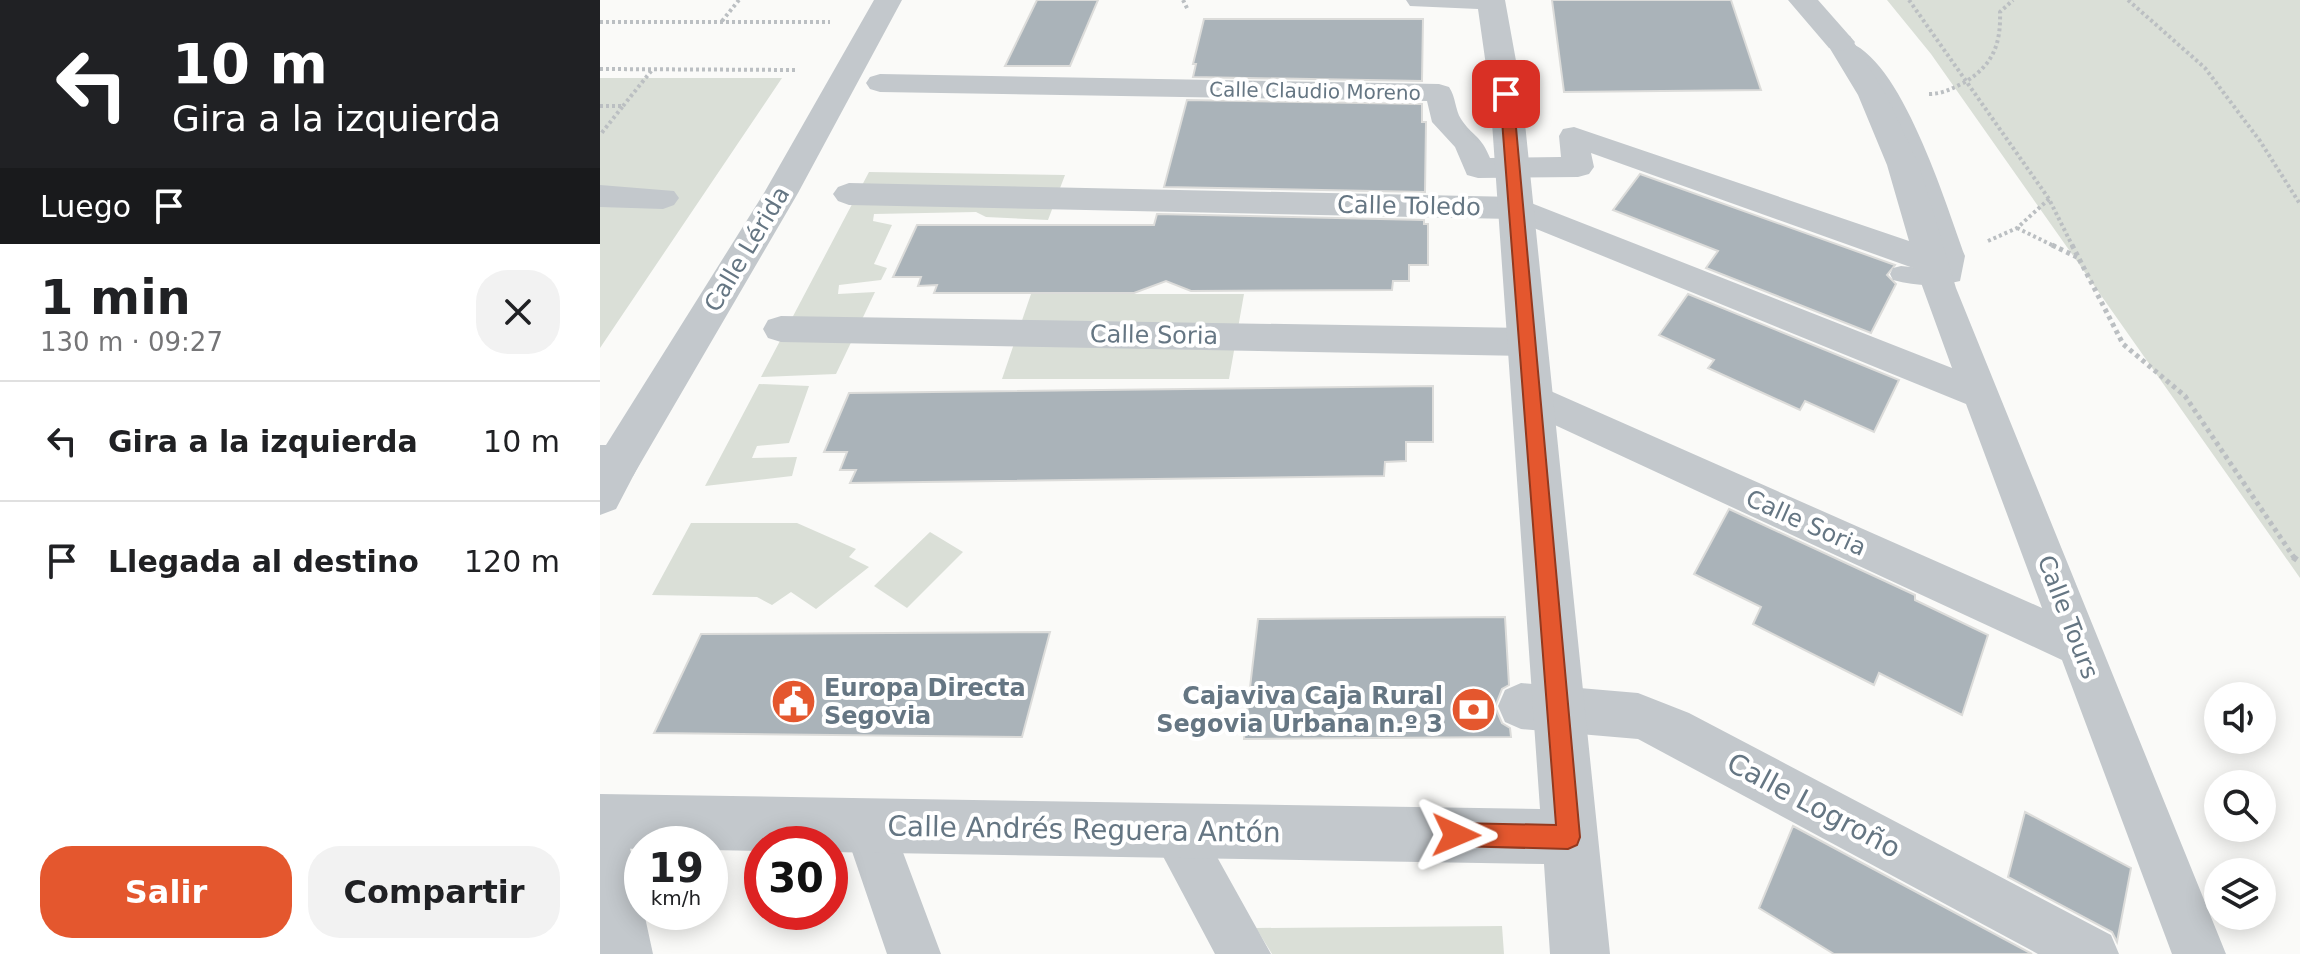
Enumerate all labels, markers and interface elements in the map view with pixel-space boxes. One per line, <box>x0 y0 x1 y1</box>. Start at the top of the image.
text: 10 m <box>172 31 328 96</box>
icon: left <box>40 32 144 136</box>
pin <box>1472 60 1540 128</box>
icon: arrive <box>1484 72 1528 116</box>
street label: Calle Claudio Moreno <box>1209 77 1421 105</box>
text: Gira a la izquierda <box>172 98 501 139</box>
street label: Calle Lérida <box>699 181 795 317</box>
icon: arrive <box>147 184 191 228</box>
text: Luego <box>40 189 131 224</box>
street label: Calle Toledo <box>1337 191 1481 221</box>
text: 1 min <box>40 269 191 325</box>
button: close <box>476 270 560 354</box>
street label: Calle Soria <box>1090 320 1218 350</box>
text: 130 m · 09:27 <box>40 327 223 357</box>
icon: left <box>40 419 84 463</box>
text: Gira a la izquierda <box>108 424 418 459</box>
text: 10 m <box>483 424 560 459</box>
street label: Calle Soria <box>1742 484 1870 562</box>
icon: arrive <box>40 539 84 583</box>
text: Llegada al destino <box>108 544 419 579</box>
text: 120 m <box>464 544 560 579</box>
street label: Calle Tours <box>2032 551 2104 683</box>
place label: Europa Directa Segovia <box>824 674 1026 730</box>
public building icon: Europa Directa Segovia <box>769 678 817 726</box>
place label: Cajaviva Caja Rural Segovia Urbana n.º 3 <box>1156 682 1443 738</box>
map controls <box>2204 682 2276 930</box>
button: sound <box>2204 682 2276 754</box>
bank icon: Cajaviva Caja Rural Segovia Urbana n.º 3 <box>1450 686 1498 734</box>
street label: Calle Logroño <box>1722 746 1906 865</box>
button: search <box>2204 770 2276 842</box>
position arrow <box>1414 793 1498 877</box>
street label: Calle Andrés Reguera Antón <box>887 810 1281 849</box>
speed limit sign: 30 <box>744 826 848 930</box>
text: 19 <box>648 845 704 891</box>
button: Salir <box>40 846 292 938</box>
button: Compartir <box>308 846 560 938</box>
button: layers <box>2204 858 2276 930</box>
text: km/h <box>651 886 701 910</box>

